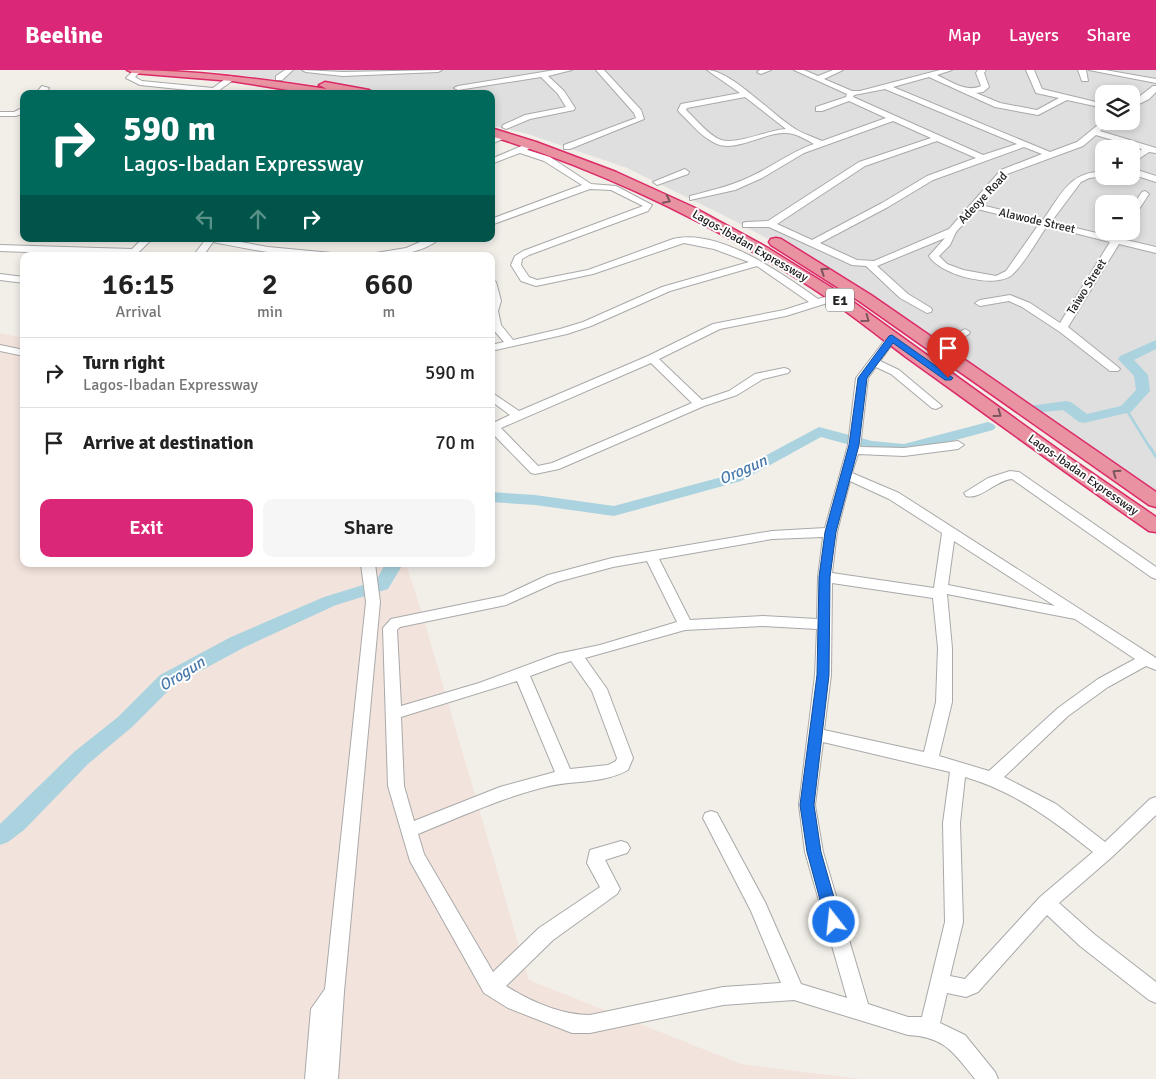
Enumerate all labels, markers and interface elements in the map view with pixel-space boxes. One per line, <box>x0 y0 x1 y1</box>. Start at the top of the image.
text: Beeline <box>25 20 103 50</box>
text: Map <box>948 24 981 46</box>
text: Layers <box>1009 24 1059 46</box>
text: Share <box>1087 24 1131 46</box>
map controls <box>1095 85 1140 240</box>
button: layers <box>1095 85 1140 130</box>
text: 590 m <box>123 107 216 150</box>
icon: right <box>40 110 105 175</box>
button: + <box>1095 140 1140 185</box>
text: Lagos-Ibadan Expressway <box>123 150 364 177</box>
street label: Adeoye Road <box>955 169 1011 227</box>
one-way arrow <box>662 194 671 204</box>
button: − <box>1095 195 1140 240</box>
icon: left <box>191 205 219 233</box>
icon: ahead <box>244 205 272 233</box>
icon: right <box>297 205 325 233</box>
street label: Alawode Street <box>997 205 1077 237</box>
street label: Lagos-Ibadan Expressway <box>689 207 811 285</box>
street label: Taiwo Street <box>1064 256 1110 318</box>
text: 16:15 <box>102 266 175 303</box>
text: 2 <box>262 266 278 303</box>
text: 660 <box>365 266 413 303</box>
one-way arrow <box>820 268 830 277</box>
road number: E1 <box>826 288 854 312</box>
text: Arrival <box>115 302 161 322</box>
text: min <box>257 302 283 322</box>
text: m <box>382 302 395 322</box>
one-way arrow <box>860 313 870 322</box>
pin <box>927 327 969 378</box>
icon: arrive <box>934 334 962 362</box>
text: Turn right <box>83 351 165 375</box>
icon: right <box>40 359 68 387</box>
text: 590 m <box>425 361 475 385</box>
text: Lagos-Ibadan Expressway <box>83 375 258 395</box>
one-way arrow <box>992 408 1002 417</box>
icon: arrive <box>40 429 68 457</box>
text: Arrive at destination <box>83 431 254 455</box>
text: 70 m <box>435 431 475 455</box>
street label: Lagos-Ibadan Expressway <box>1025 431 1141 519</box>
water label: Orogun <box>716 450 771 489</box>
one-way arrow <box>1112 470 1122 479</box>
button: Exit <box>40 499 253 557</box>
button: Share <box>263 499 475 557</box>
water label: Orogun <box>155 652 210 696</box>
position arrow <box>807 895 859 947</box>

